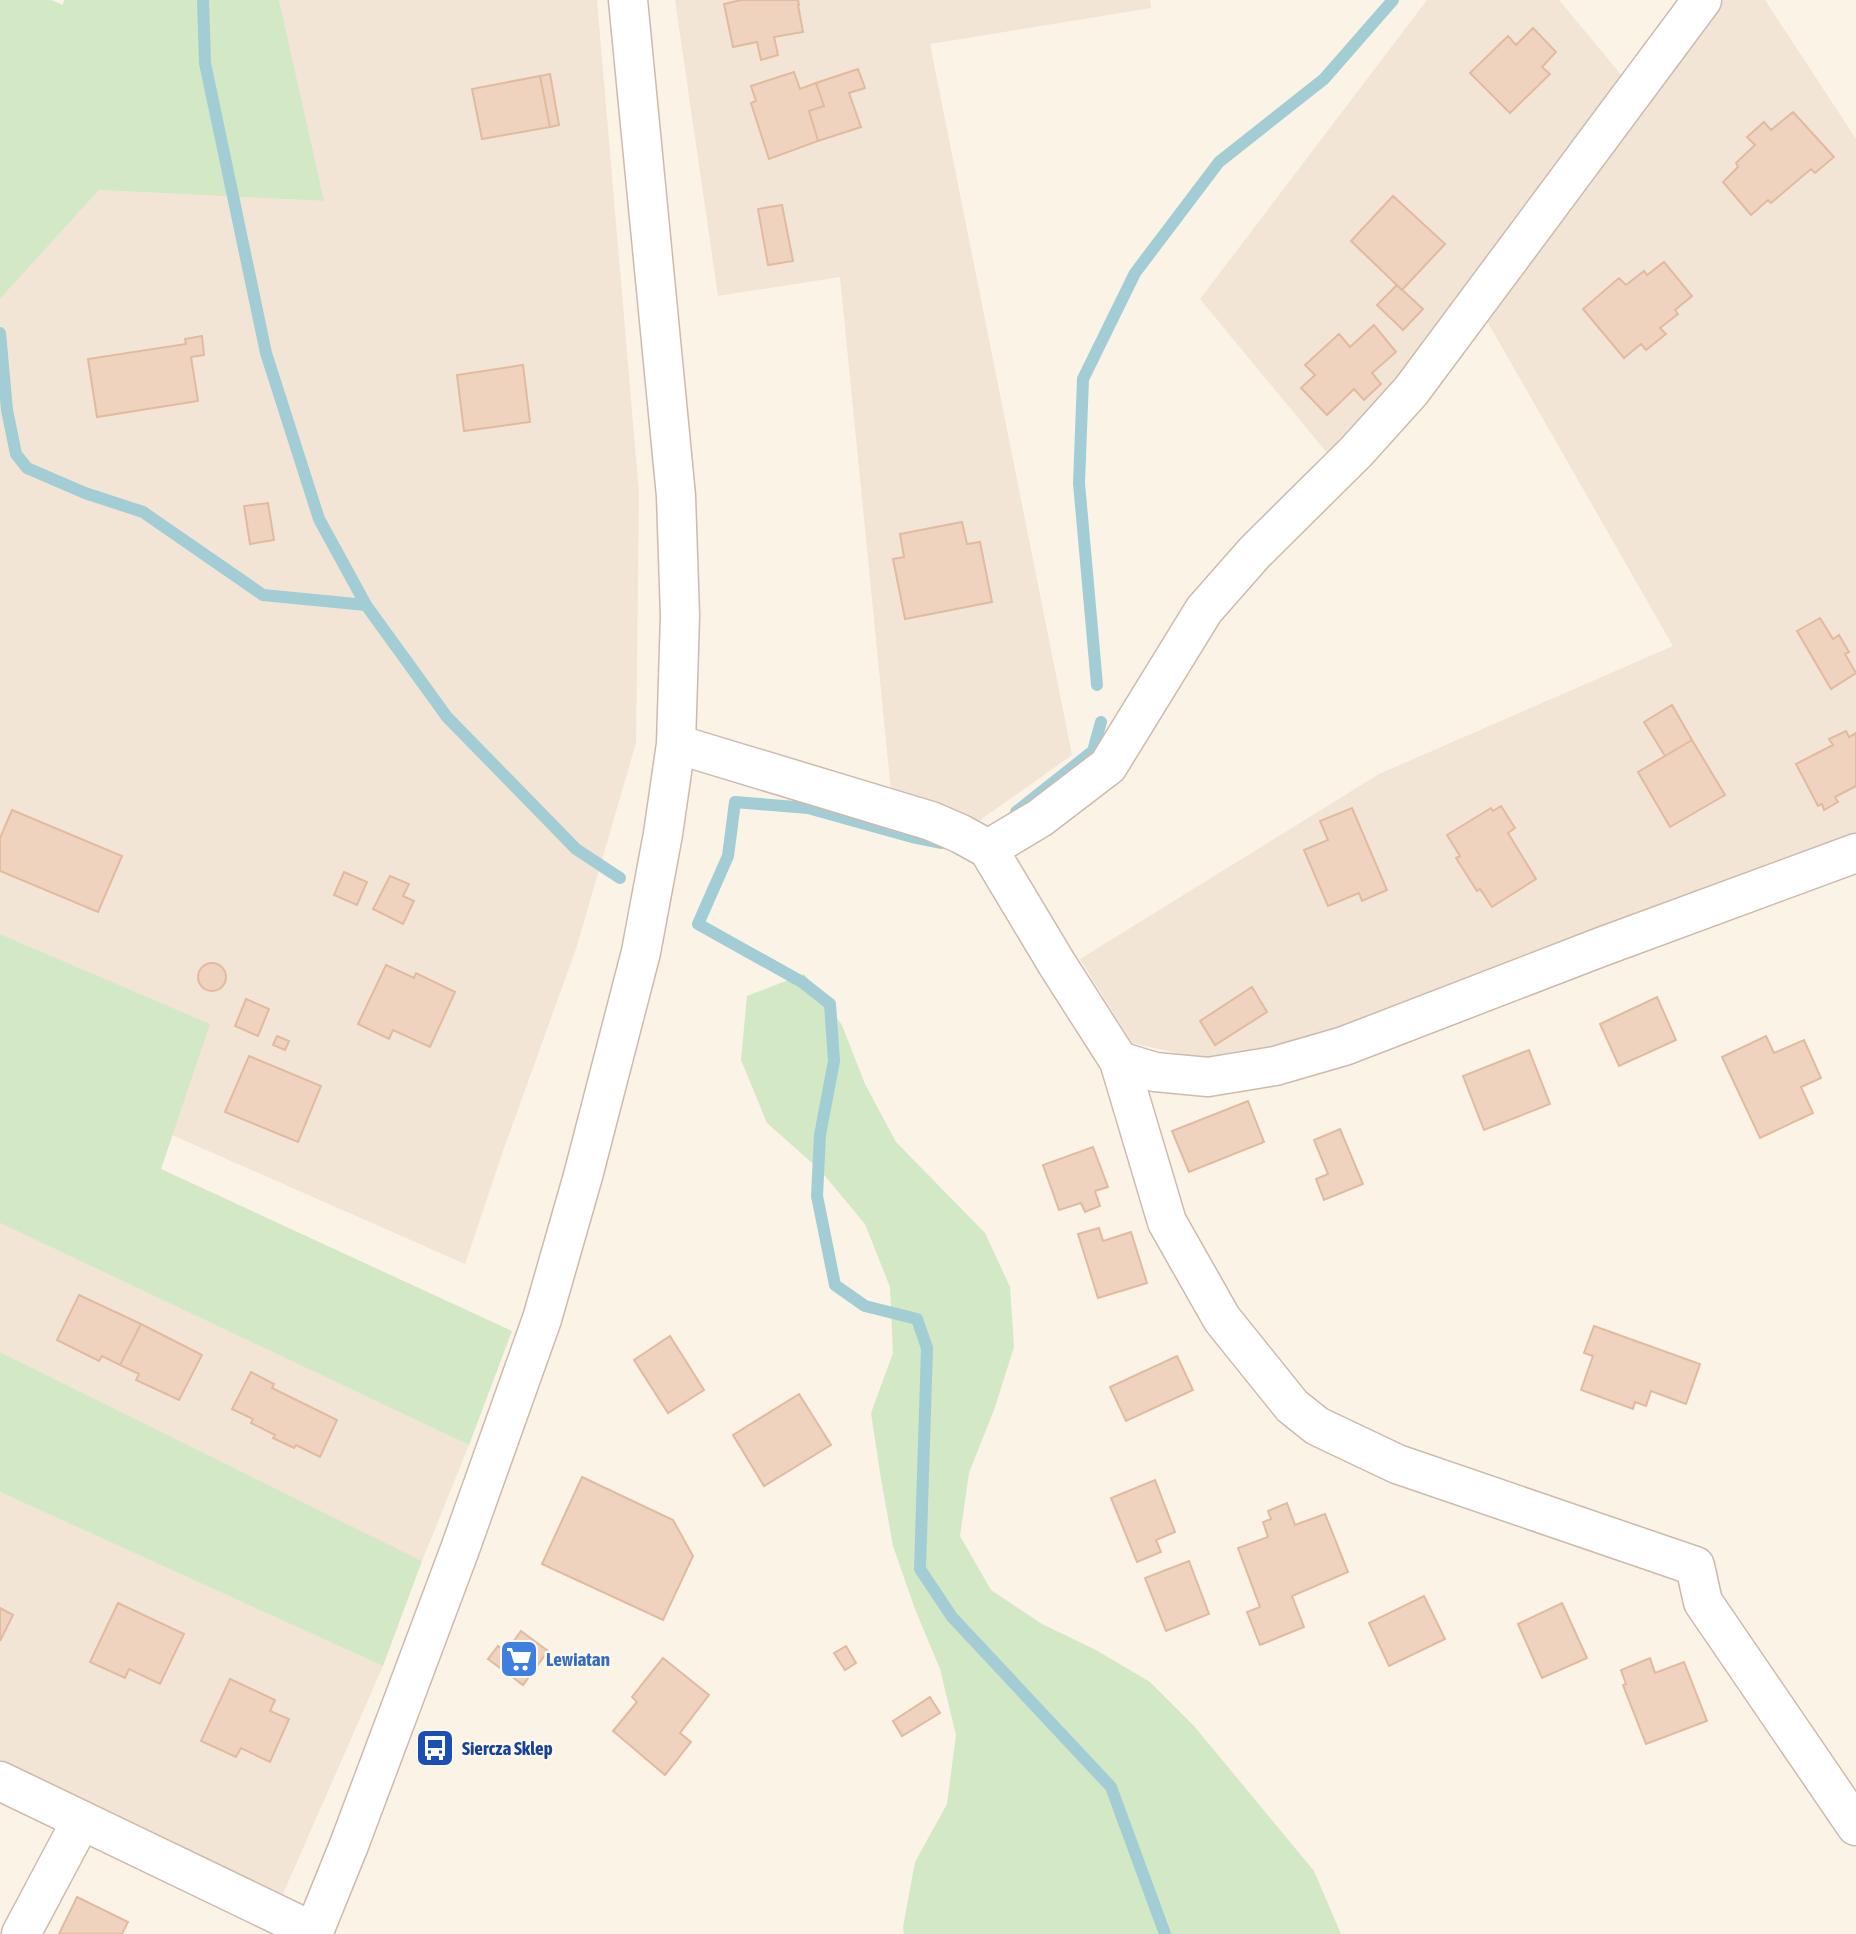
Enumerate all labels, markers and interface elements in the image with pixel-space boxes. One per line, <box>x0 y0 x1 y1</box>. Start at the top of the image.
supermarket icon: Lewiatan <box>498 1638 540 1680</box>
place label: Lewiatan <box>546 1648 610 1670</box>
bus stop icon: Siercza Sklep <box>414 1727 456 1769</box>
place label: Siercza Sklep <box>462 1737 553 1759</box>

